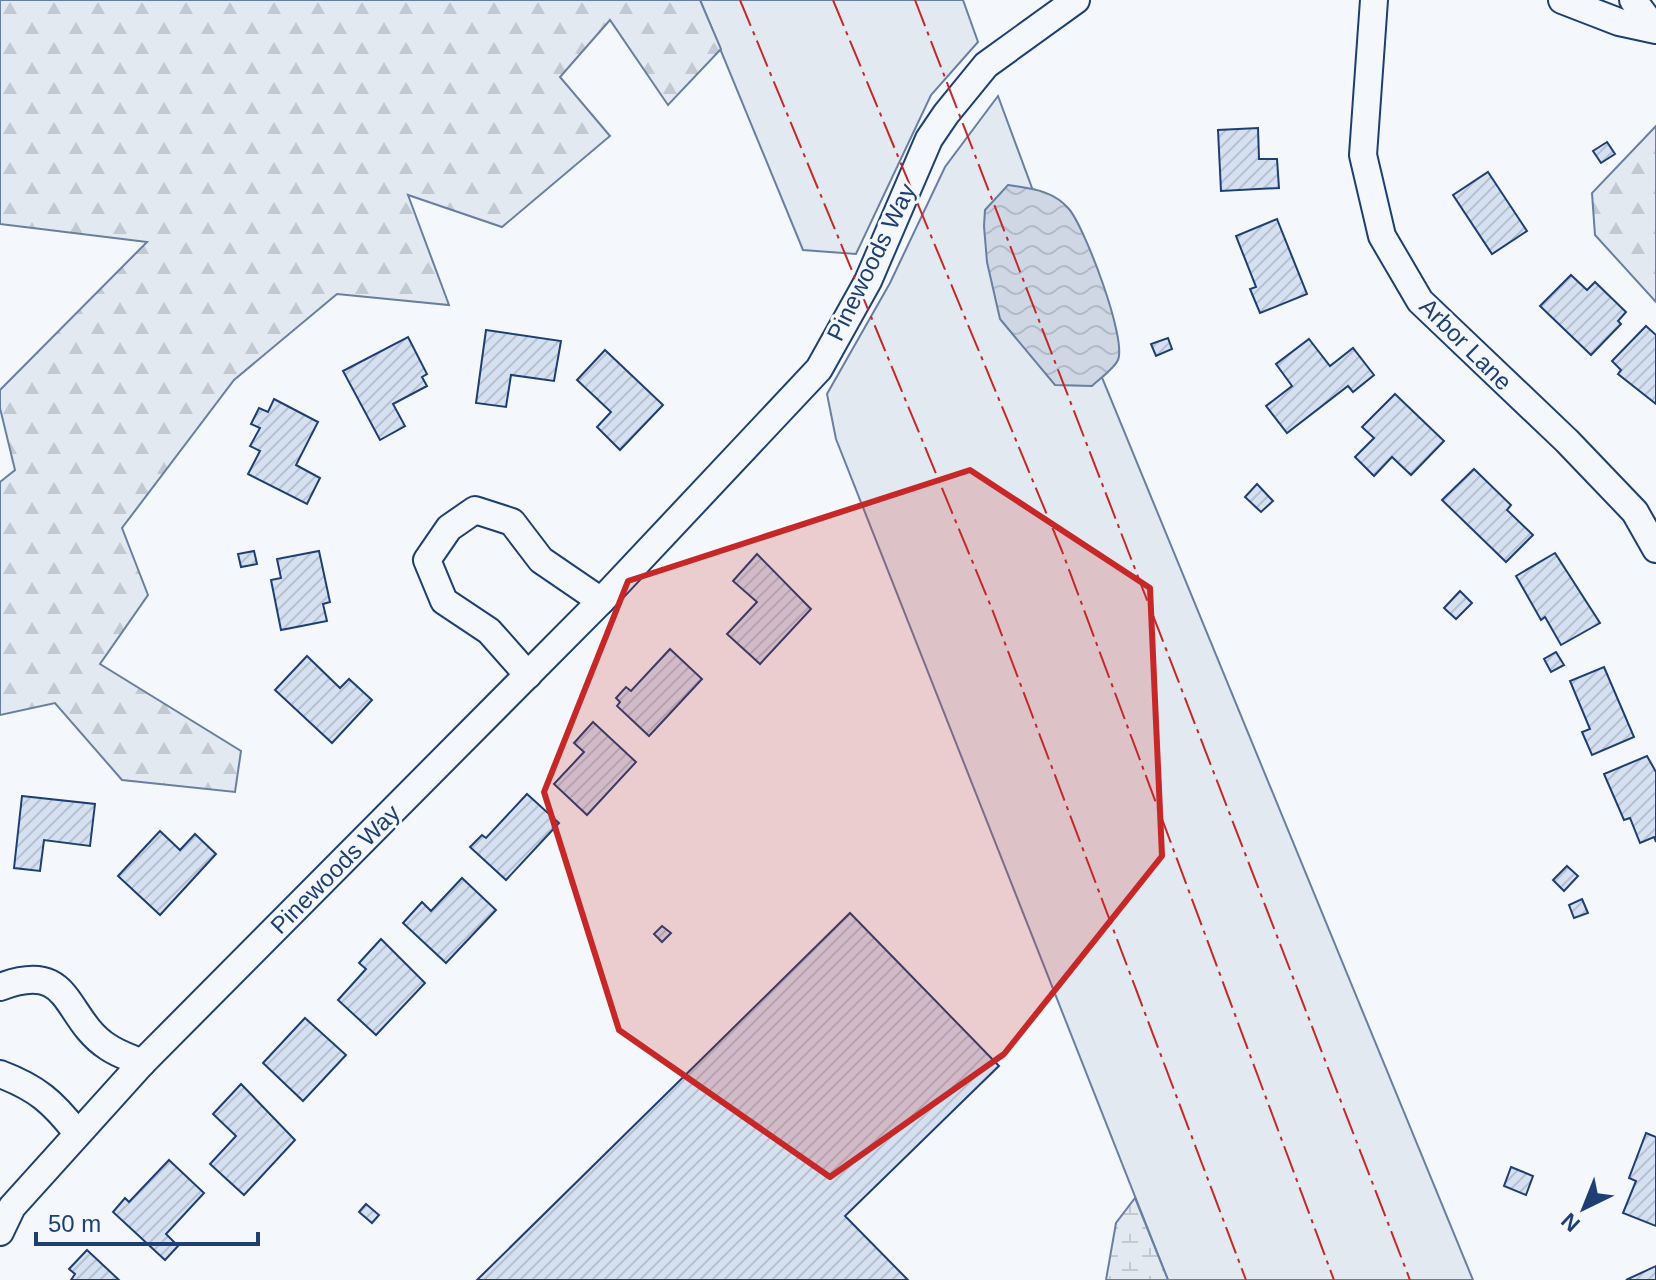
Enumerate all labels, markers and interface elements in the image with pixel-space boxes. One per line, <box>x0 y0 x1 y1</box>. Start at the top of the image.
street label: Pinewoods Way <box>821 179 921 345</box>
street label: Arbor Lane <box>1414 292 1518 396</box>
street label: Pinewoods Way <box>265 799 405 939</box>
north arrow <box>1544 1168 1624 1248</box>
scale bar <box>36 1196 258 1246</box>
text: N <box>1556 1208 1585 1237</box>
text: 50 m <box>48 1210 101 1237</box>

